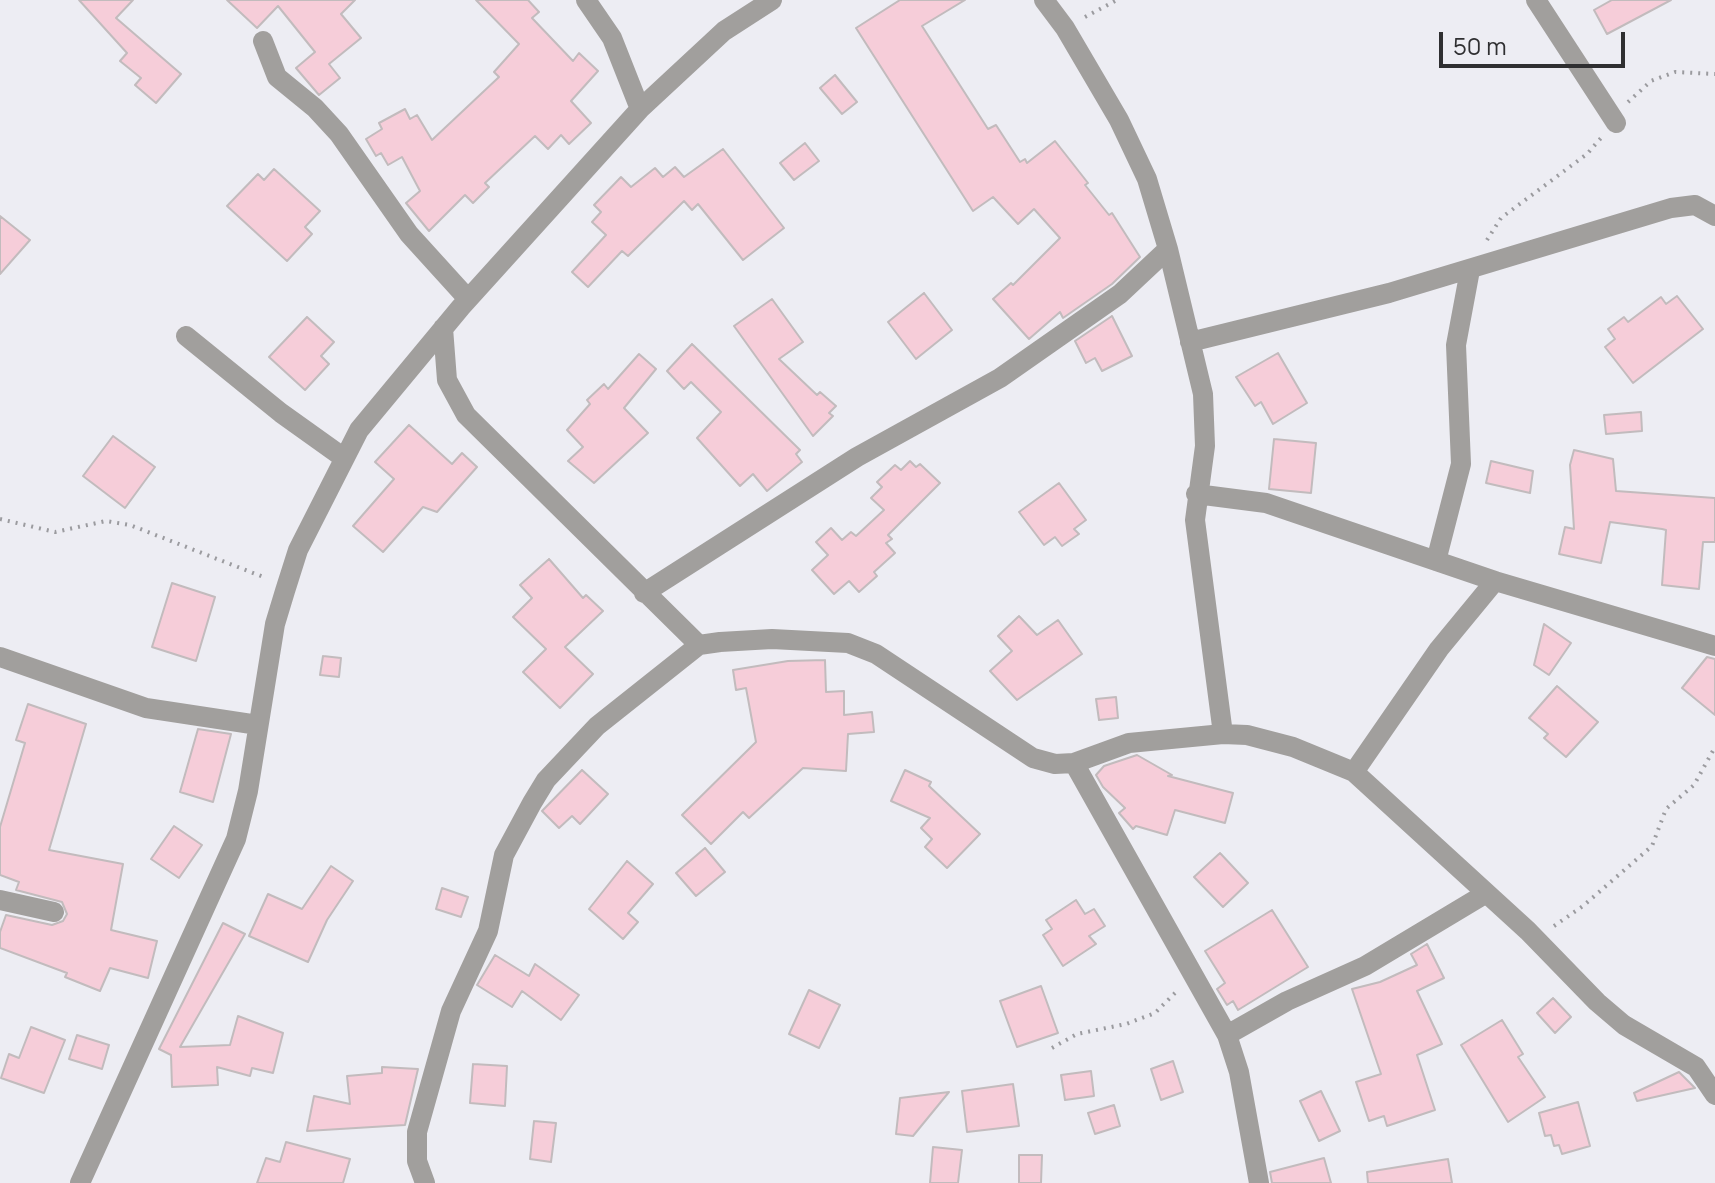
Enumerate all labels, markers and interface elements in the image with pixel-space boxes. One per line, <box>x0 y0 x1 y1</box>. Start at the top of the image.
scale bar <box>1443 16 1629 66</box>
text: 50 m <box>1453 29 1507 62</box>

